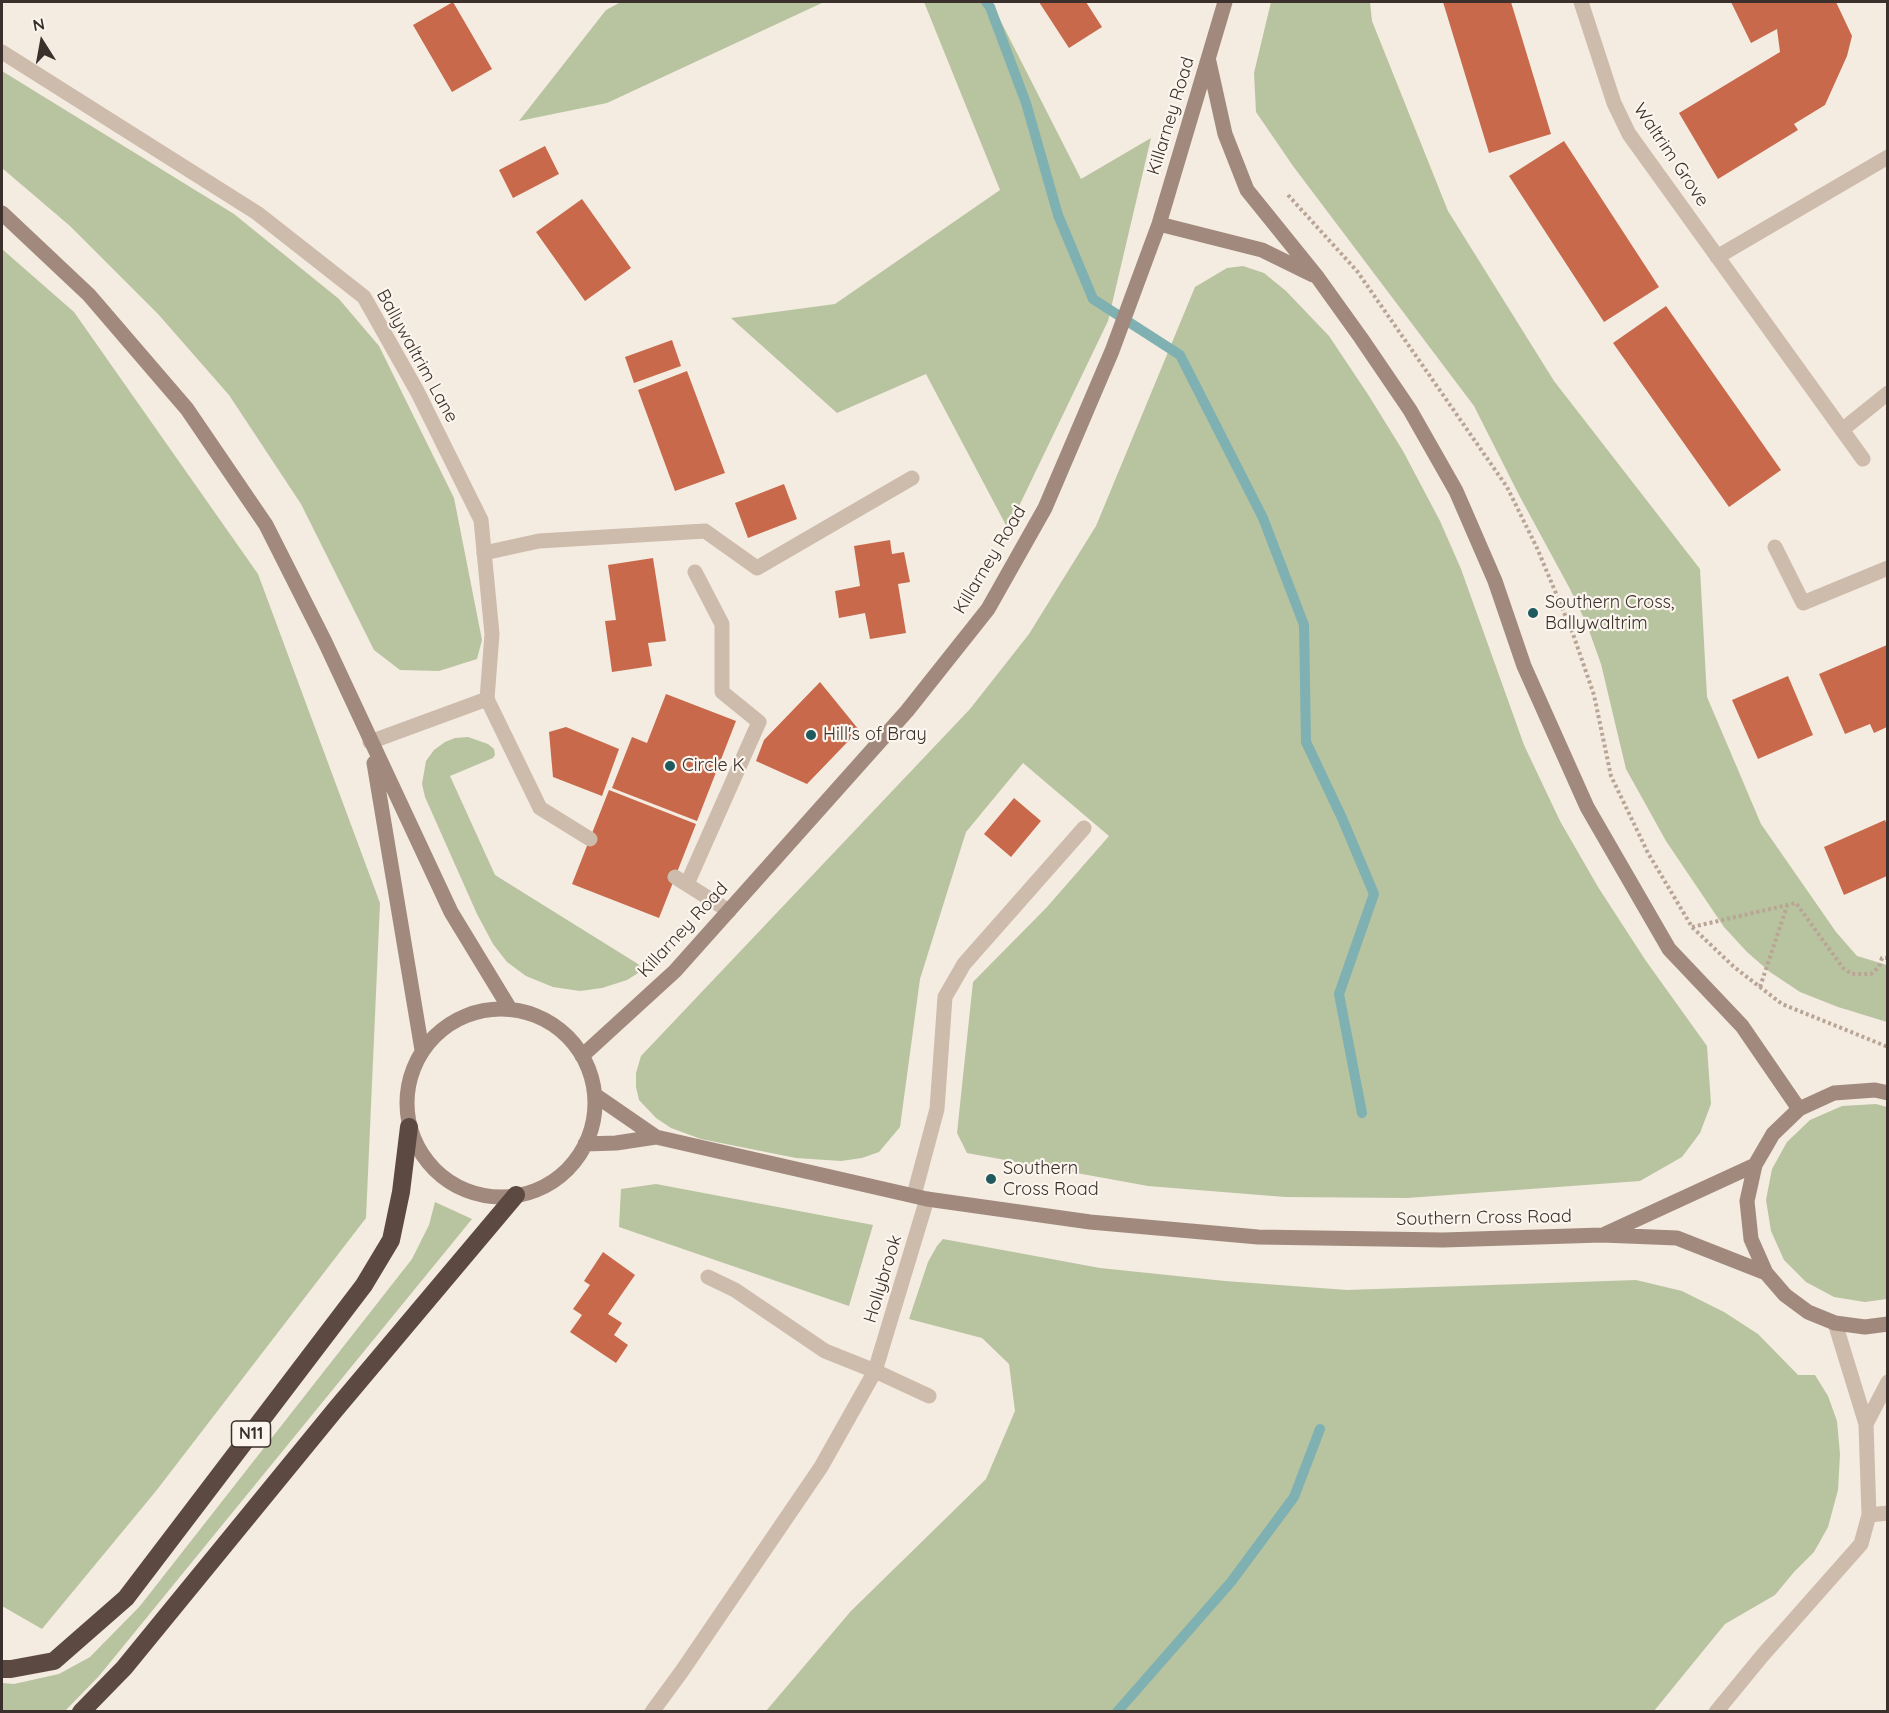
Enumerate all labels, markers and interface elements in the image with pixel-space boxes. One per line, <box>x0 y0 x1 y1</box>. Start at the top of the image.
north arrow <box>12 12 72 72</box>
text: N <box>31 13 46 35</box>
street label: Killarney Road <box>1143 54 1199 178</box>
street label: Waltrim Grove <box>1629 99 1713 211</box>
street label: Ballywaltrim Lane <box>372 286 462 426</box>
street label: Killarney Road <box>949 502 1031 618</box>
place label: Southern Cross, Ballywaltrim <box>1545 592 1675 634</box>
marker: Southern Cross, Ballywaltrim <box>1526 606 1540 620</box>
place label: Hill's of Bray <box>823 724 927 746</box>
marker: Hill's of Bray <box>804 728 818 742</box>
place label: Circle K <box>682 755 745 777</box>
marker: Circle K <box>663 759 677 773</box>
street label: Killarney Road <box>633 878 733 982</box>
place label: Southern Cross Road <box>1003 1158 1099 1200</box>
marker: Southern Cross Road <box>984 1172 998 1186</box>
street label: Southern Cross Road <box>1396 1206 1572 1230</box>
street label: Hollybrook <box>859 1232 907 1326</box>
road number: N11 <box>232 1421 270 1447</box>

